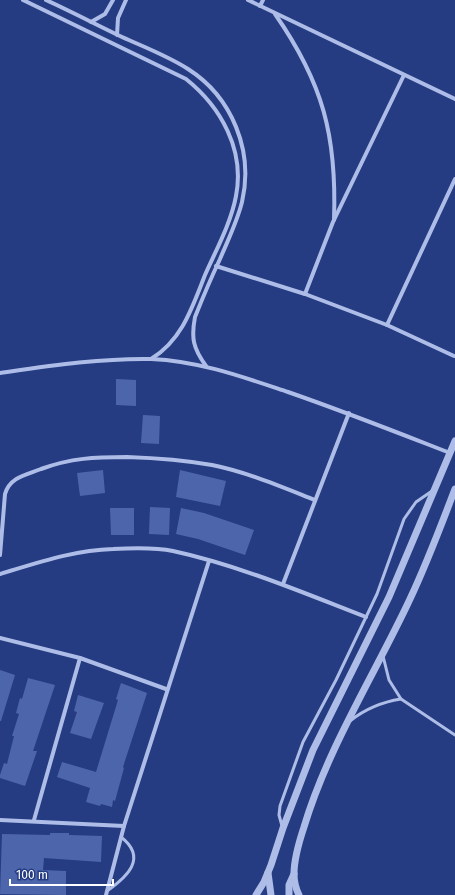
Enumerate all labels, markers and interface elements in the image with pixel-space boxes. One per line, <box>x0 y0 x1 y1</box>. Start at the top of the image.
scale bar <box>10 861 113 887</box>
text: 100 m <box>16 868 48 882</box>

